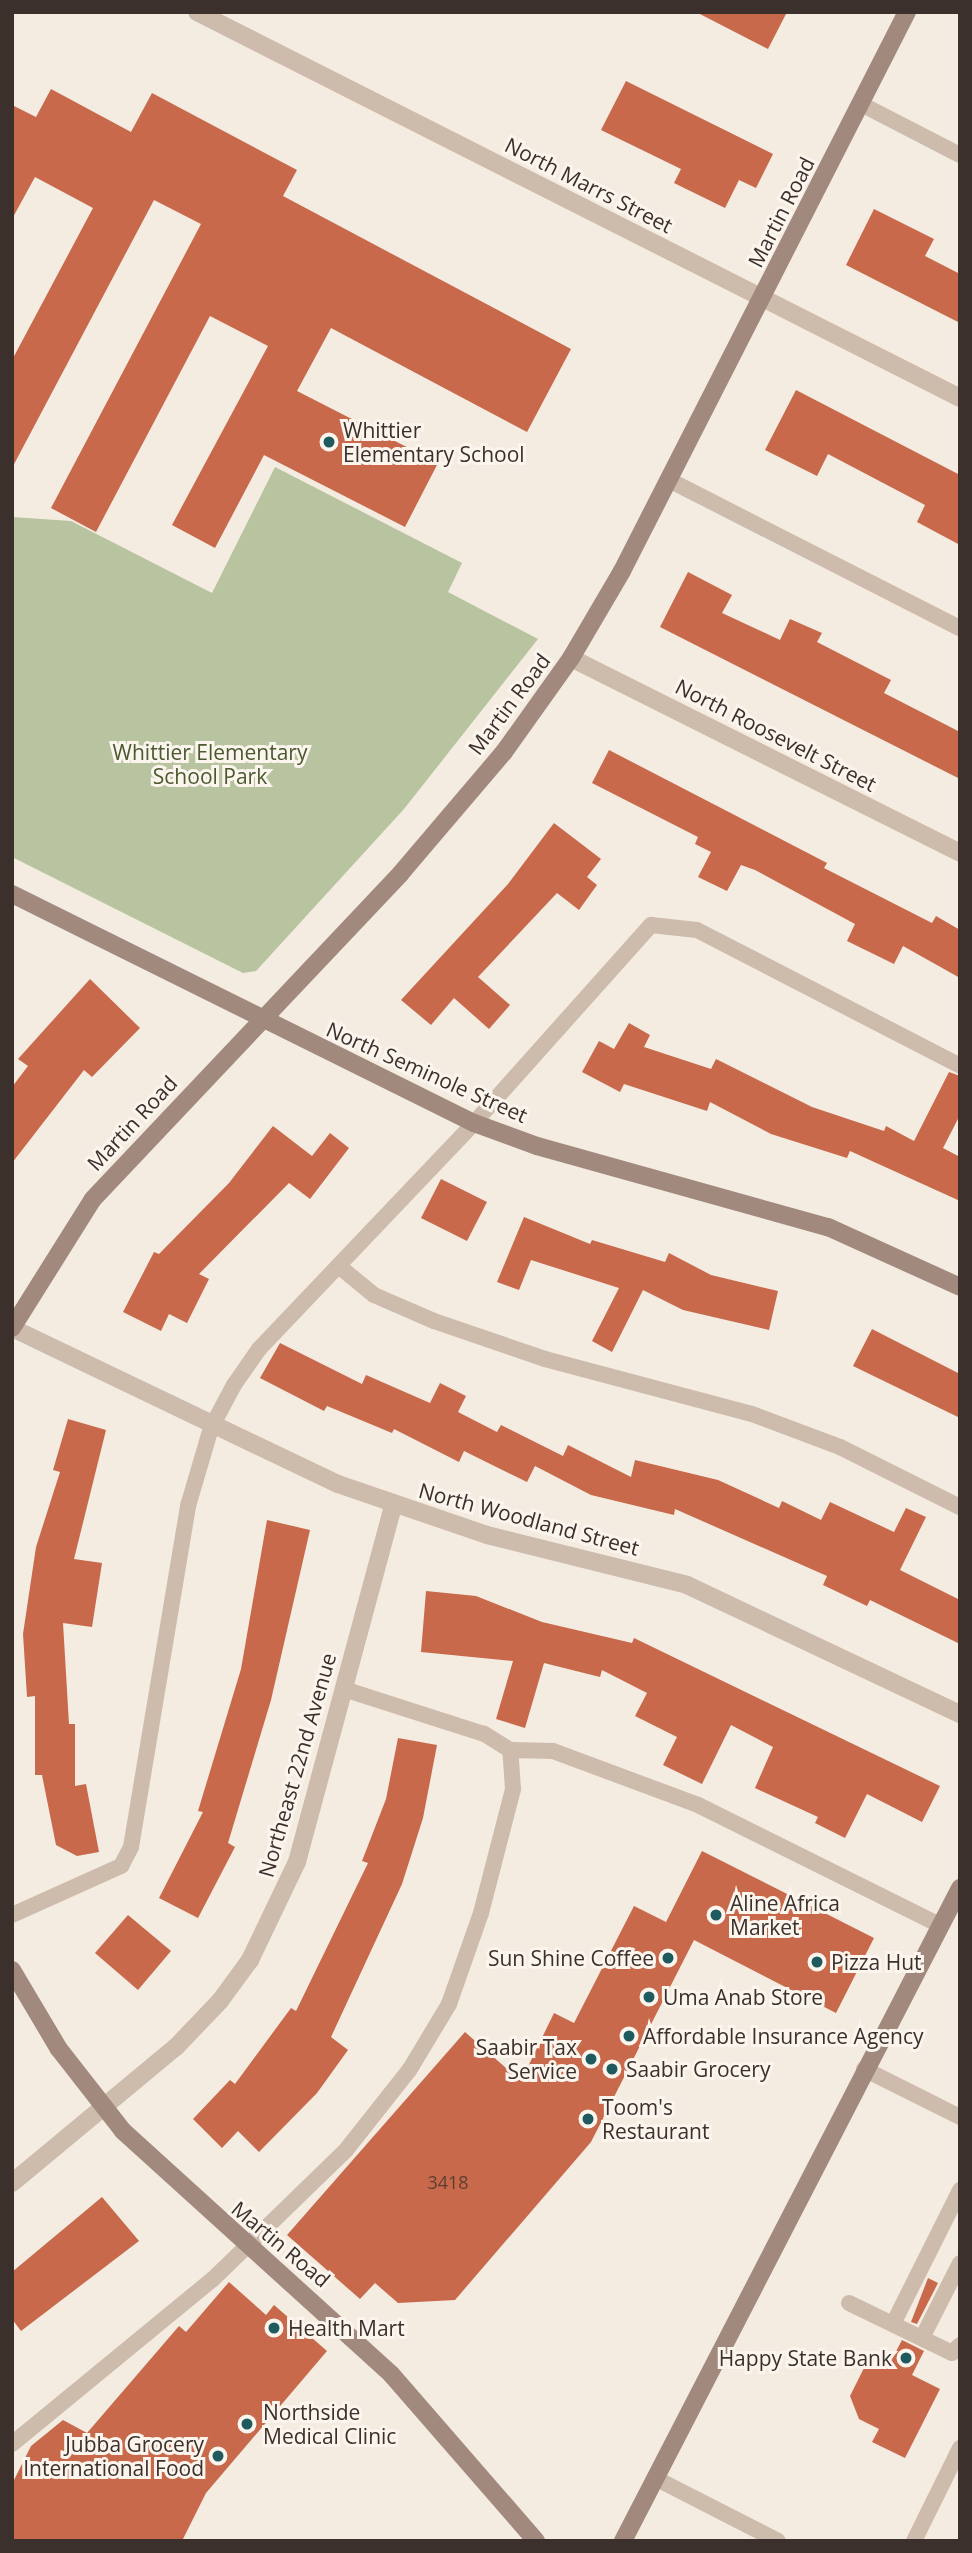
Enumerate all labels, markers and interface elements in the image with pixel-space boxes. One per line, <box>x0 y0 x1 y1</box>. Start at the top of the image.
street label: North Marrs Street <box>501 132 677 238</box>
street label: Martin Road <box>742 153 820 271</box>
place label: Whittier Elementary School <box>343 417 525 467</box>
marker: Whittier Elementary School <box>321 434 337 450</box>
street label: Martin Road <box>463 648 555 760</box>
street label: North Roosevelt Street <box>671 673 881 797</box>
park label: Whittier Elementary School Park <box>113 739 307 789</box>
street label: North Seminole Street <box>322 1016 532 1128</box>
street label: Martin Road <box>82 1070 182 1176</box>
street label: North Woodland Street <box>416 1477 642 1561</box>
street label: Northeast 22nd Avenue <box>253 1650 341 1880</box>
place label: Aline Africa Market <box>730 1890 840 1940</box>
marker: Aline Africa Market <box>708 1907 724 1923</box>
place label: Sun Shine Coffee <box>488 1945 654 1971</box>
place label: Pizza Hut <box>831 1949 922 1975</box>
marker: Sun Shine Coffee <box>660 1950 676 1966</box>
marker: Pizza Hut <box>809 1954 825 1970</box>
place label: Uma Anab Store <box>663 1984 823 2010</box>
marker: Uma Anab Store <box>641 1989 657 2005</box>
place label: Affordable Insurance Agency <box>643 2023 924 2049</box>
marker: Affordable Insurance Agency <box>621 2028 637 2044</box>
place label: Saabir Tax Service <box>476 2034 577 2084</box>
marker: Saabir Tax Service <box>583 2051 599 2067</box>
place label: Saabir Grocery <box>626 2056 770 2082</box>
marker: Saabir Grocery <box>604 2061 620 2077</box>
place label: Toom's Restaurant <box>602 2094 709 2144</box>
marker: Toom's Restaurant <box>580 2111 596 2127</box>
house number: 3418 <box>427 2171 469 2193</box>
street label: Martin Road <box>227 2196 335 2292</box>
place label: Health Mart <box>288 2315 405 2341</box>
marker: Health Mart <box>266 2320 282 2336</box>
place label: Happy State Bank <box>719 2345 892 2371</box>
marker: Happy State Bank <box>898 2350 914 2366</box>
place label: Northside Medical Clinic <box>263 2399 396 2449</box>
marker: Northside Medical Clinic <box>237 2414 257 2434</box>
place label: Jubba Grocery International Food <box>23 2431 204 2481</box>
marker: Jubba Grocery International Food <box>210 2448 226 2464</box>

